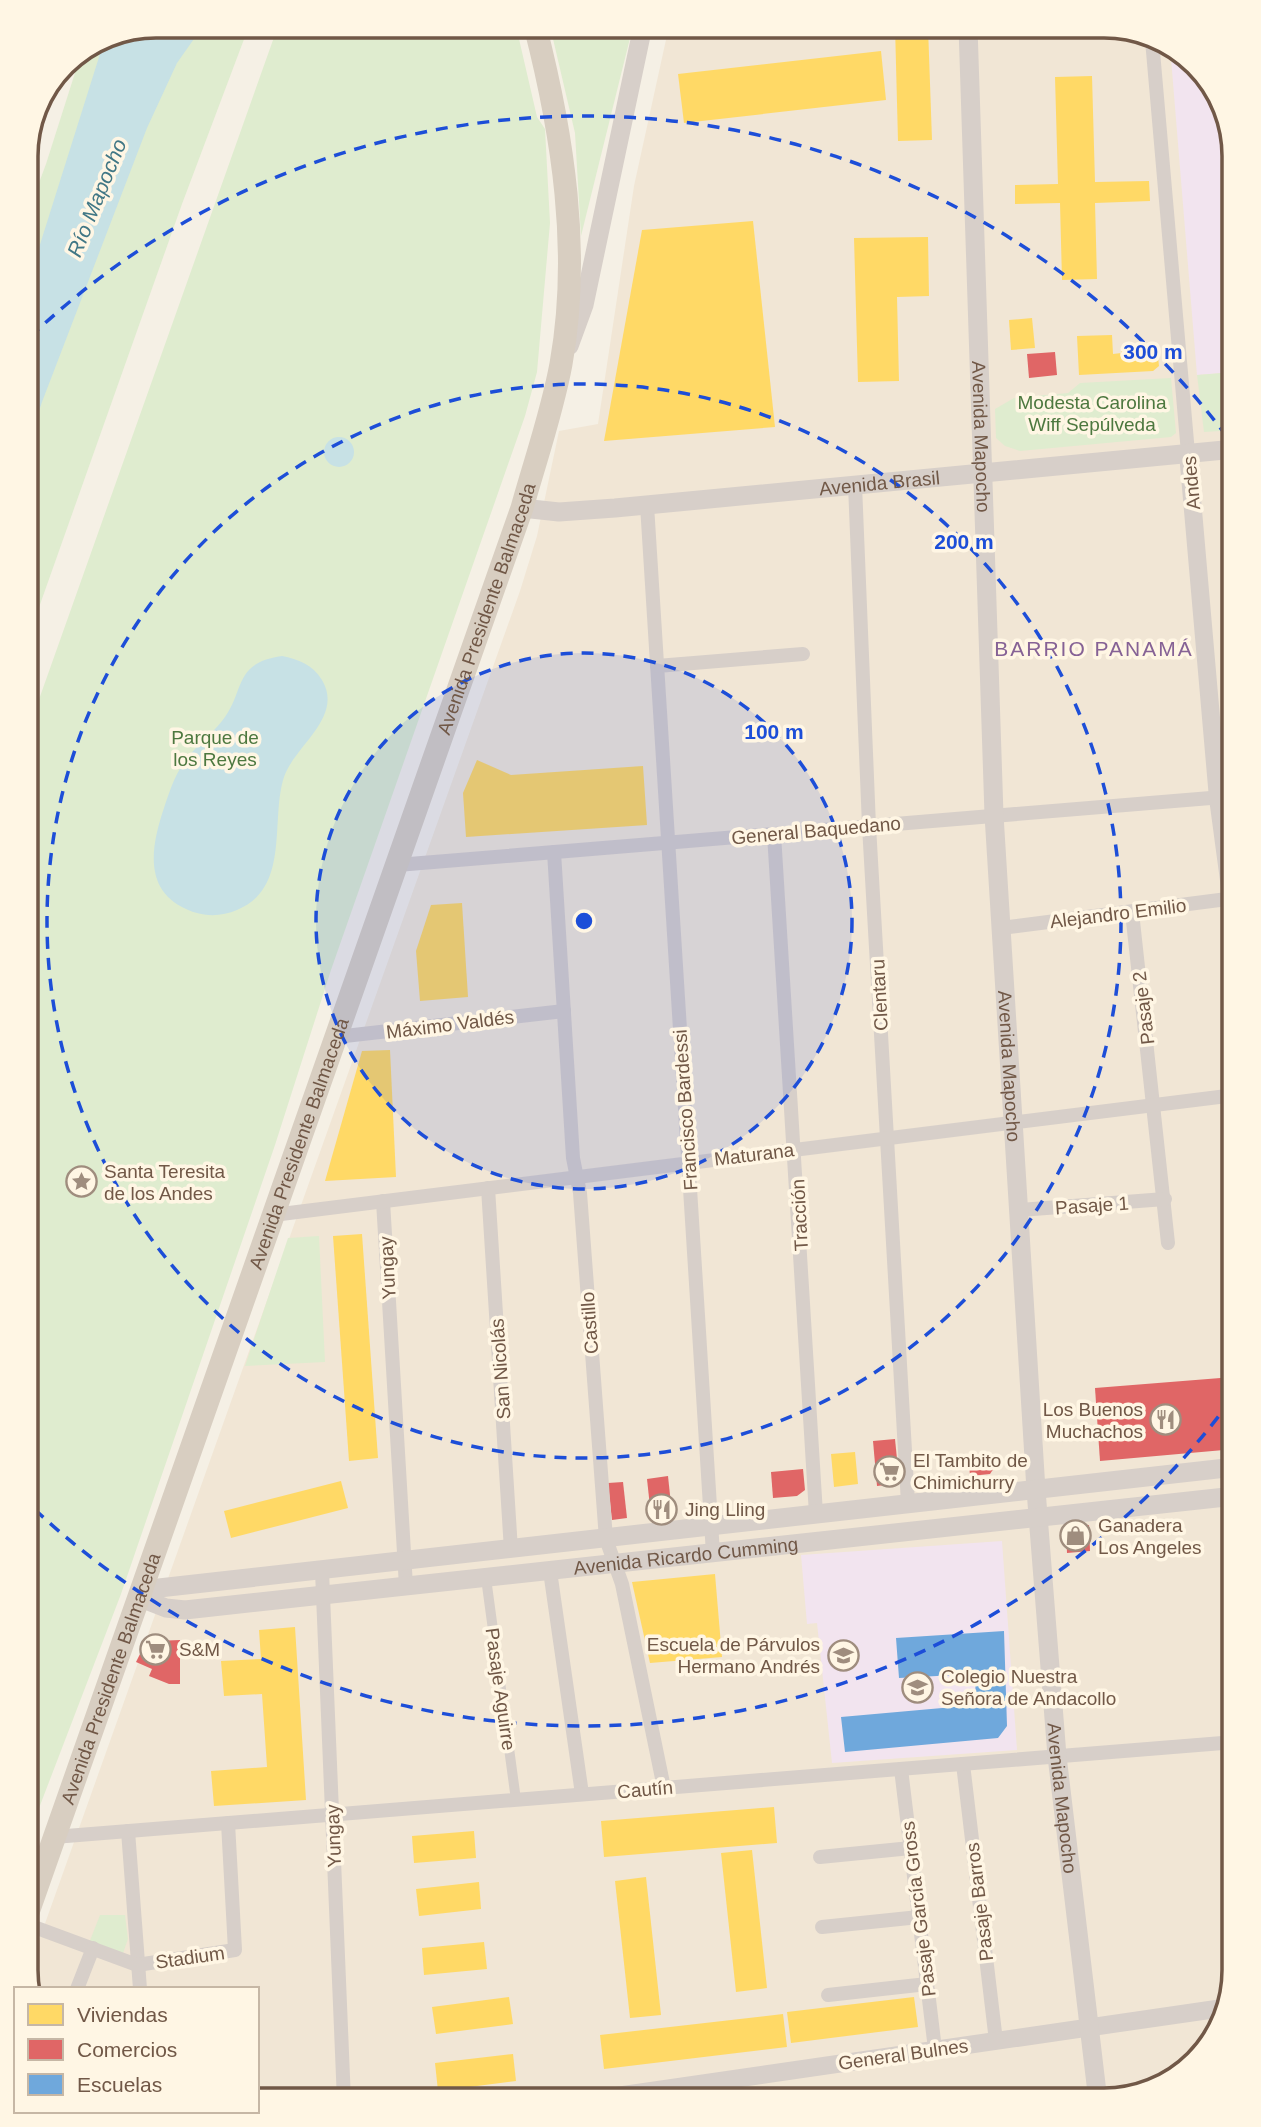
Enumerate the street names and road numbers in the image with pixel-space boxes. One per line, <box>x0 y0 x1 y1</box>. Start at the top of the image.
street label: Avenida Mapocho <box>968 361 994 513</box>
street label: Andes <box>1179 455 1204 511</box>
street label: Avenida Brasil <box>818 467 941 500</box>
street label: Avenida Presidente Balmaceda <box>433 480 540 737</box>
street label: General Baquedano <box>730 813 902 848</box>
street label: Alejandro Emilio <box>1049 895 1187 932</box>
street label: Clentaru <box>867 959 892 1031</box>
street label: Pasaje 2 <box>1129 970 1158 1046</box>
street label: Avenida Mapocho <box>994 990 1024 1143</box>
street label: Máximo Valdés <box>385 1006 515 1043</box>
street label: Avenida Presidente Balmaceda <box>245 1015 353 1272</box>
street label: Francisco Bardessi <box>669 1029 702 1191</box>
street label: Maturana <box>713 1139 796 1170</box>
street label: Tracción <box>787 1178 812 1252</box>
street label: Pasaje 1 <box>1054 1192 1130 1219</box>
street label: Yungay <box>375 1235 400 1300</box>
street label: Castillo <box>577 1291 602 1355</box>
street label: San Nicolás <box>486 1318 515 1420</box>
street label: Avenida Ricardo Cumming <box>573 1533 799 1579</box>
street label: Avenida Presidente Balmaceda <box>57 1550 165 1807</box>
street label: Pasaje Aguirre <box>482 1626 520 1752</box>
street label: Avenida Mapocho <box>1043 1722 1081 1875</box>
street label: Cautín <box>616 1777 674 1802</box>
street label: Yungay <box>322 1803 345 1868</box>
street label: Pasaje García Gross <box>897 1820 940 1998</box>
street label: Pasaje Barros <box>962 1841 997 1962</box>
street label: Stadium <box>154 1942 226 1973</box>
street label: General Bulnes <box>837 2035 969 2074</box>

